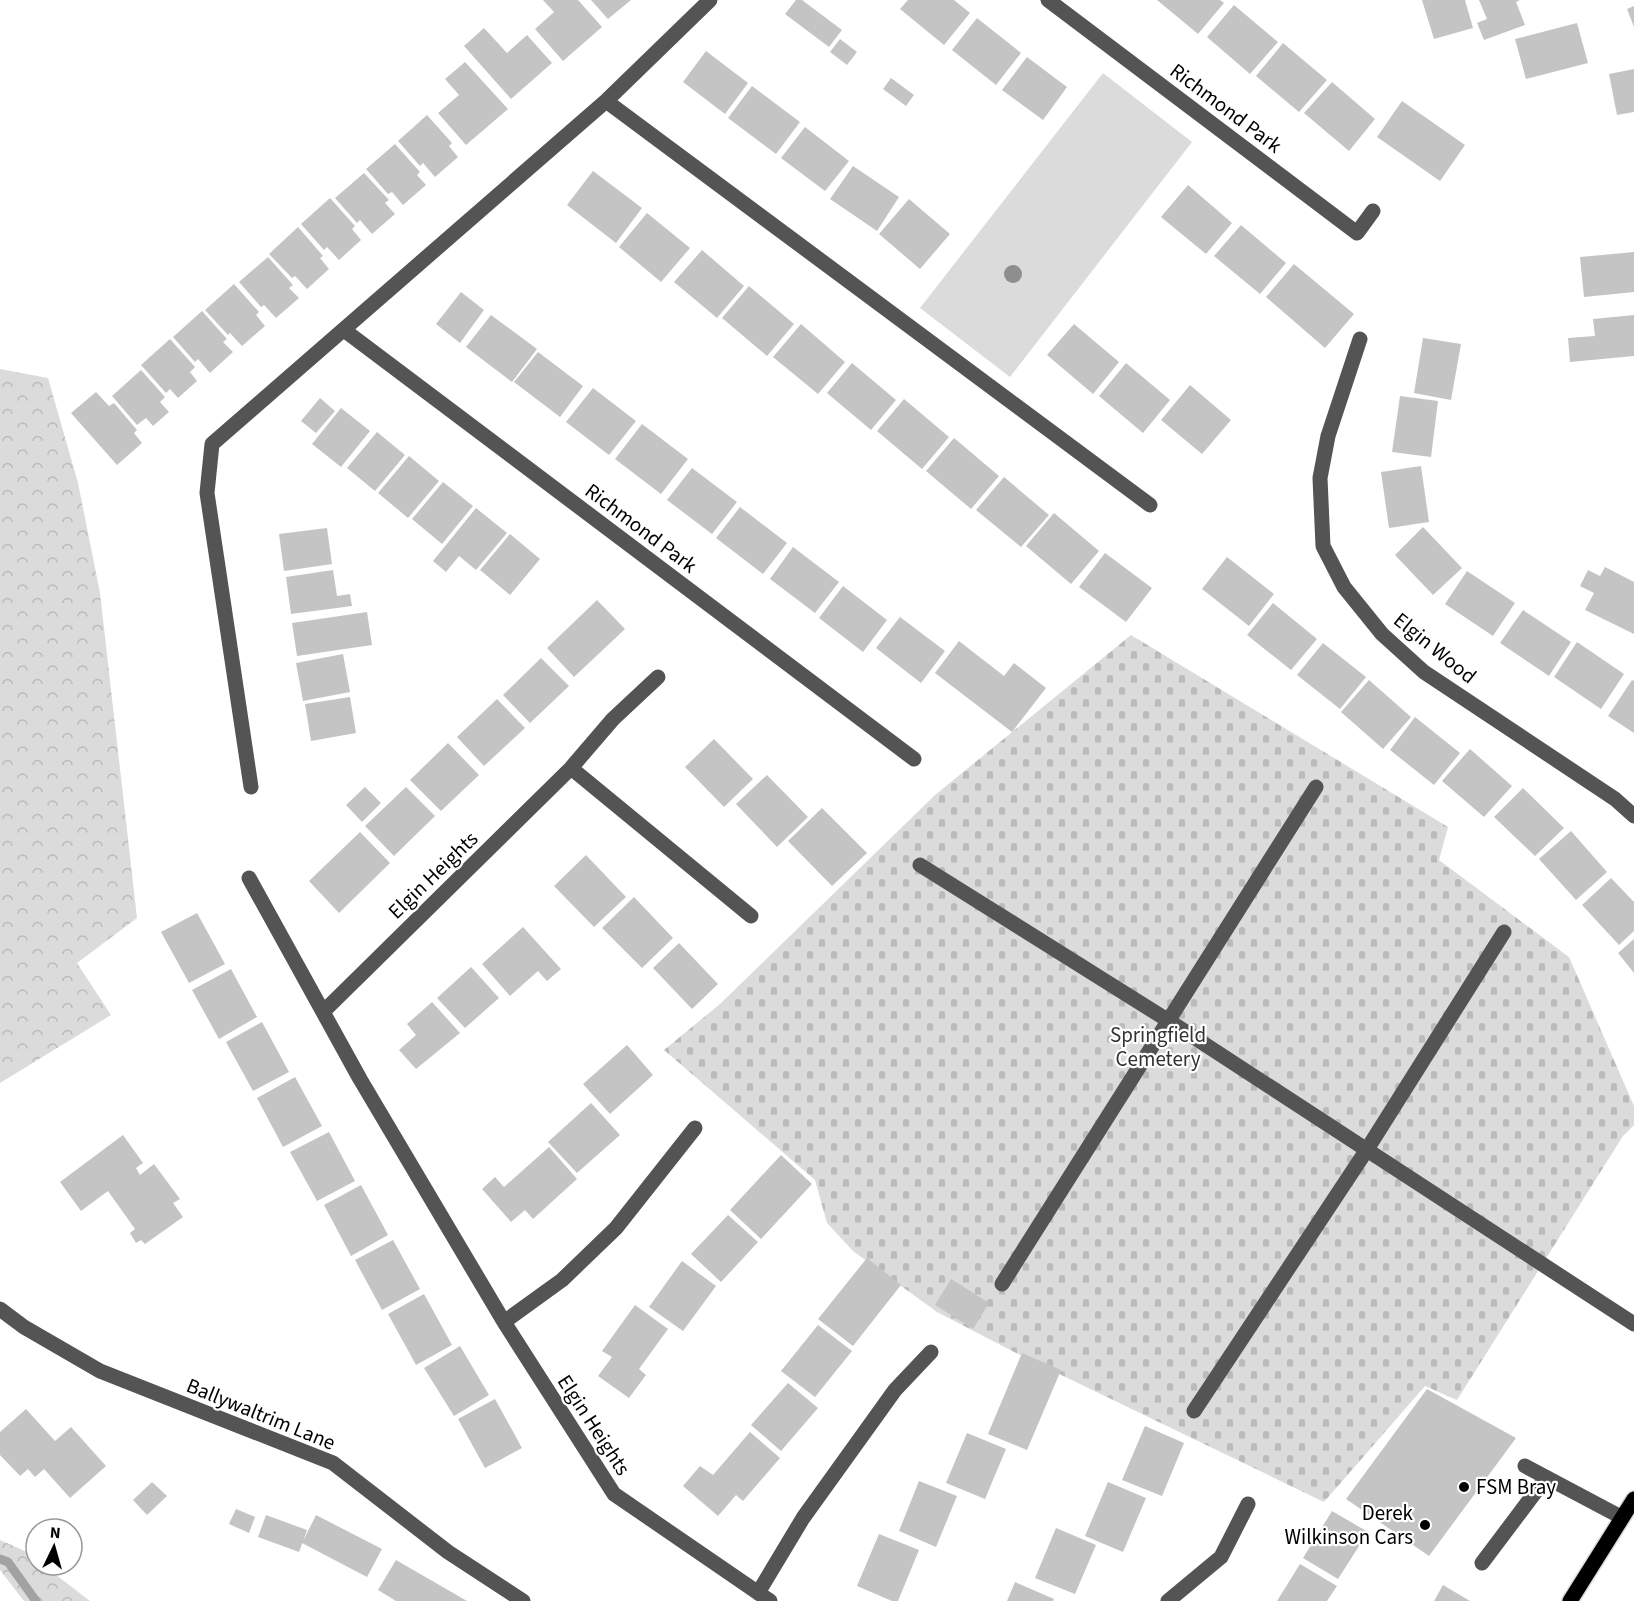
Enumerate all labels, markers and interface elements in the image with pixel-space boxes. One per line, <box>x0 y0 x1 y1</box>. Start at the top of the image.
street label: Richmond Park <box>1164 56 1289 161</box>
street label: Richmond Park <box>579 476 704 581</box>
street label: Elgin Wood <box>1387 605 1483 691</box>
street label: Elgin Heights <box>381 824 485 926</box>
park label: Springfield Cemetery <box>1110 1020 1206 1074</box>
street label: Elgin Heights <box>550 1369 638 1481</box>
street label: Ballywaltrim Lane <box>182 1370 340 1458</box>
place label: FSM Bray <box>1476 1472 1556 1502</box>
marker: FSM Bray <box>1457 1480 1471 1494</box>
place label: Derek Wilkinson Cars <box>1284 1498 1414 1552</box>
north arrow <box>24 1517 84 1577</box>
marker: Derek Wilkinson Cars <box>1418 1518 1432 1532</box>
text: N <box>49 1522 61 1544</box>

